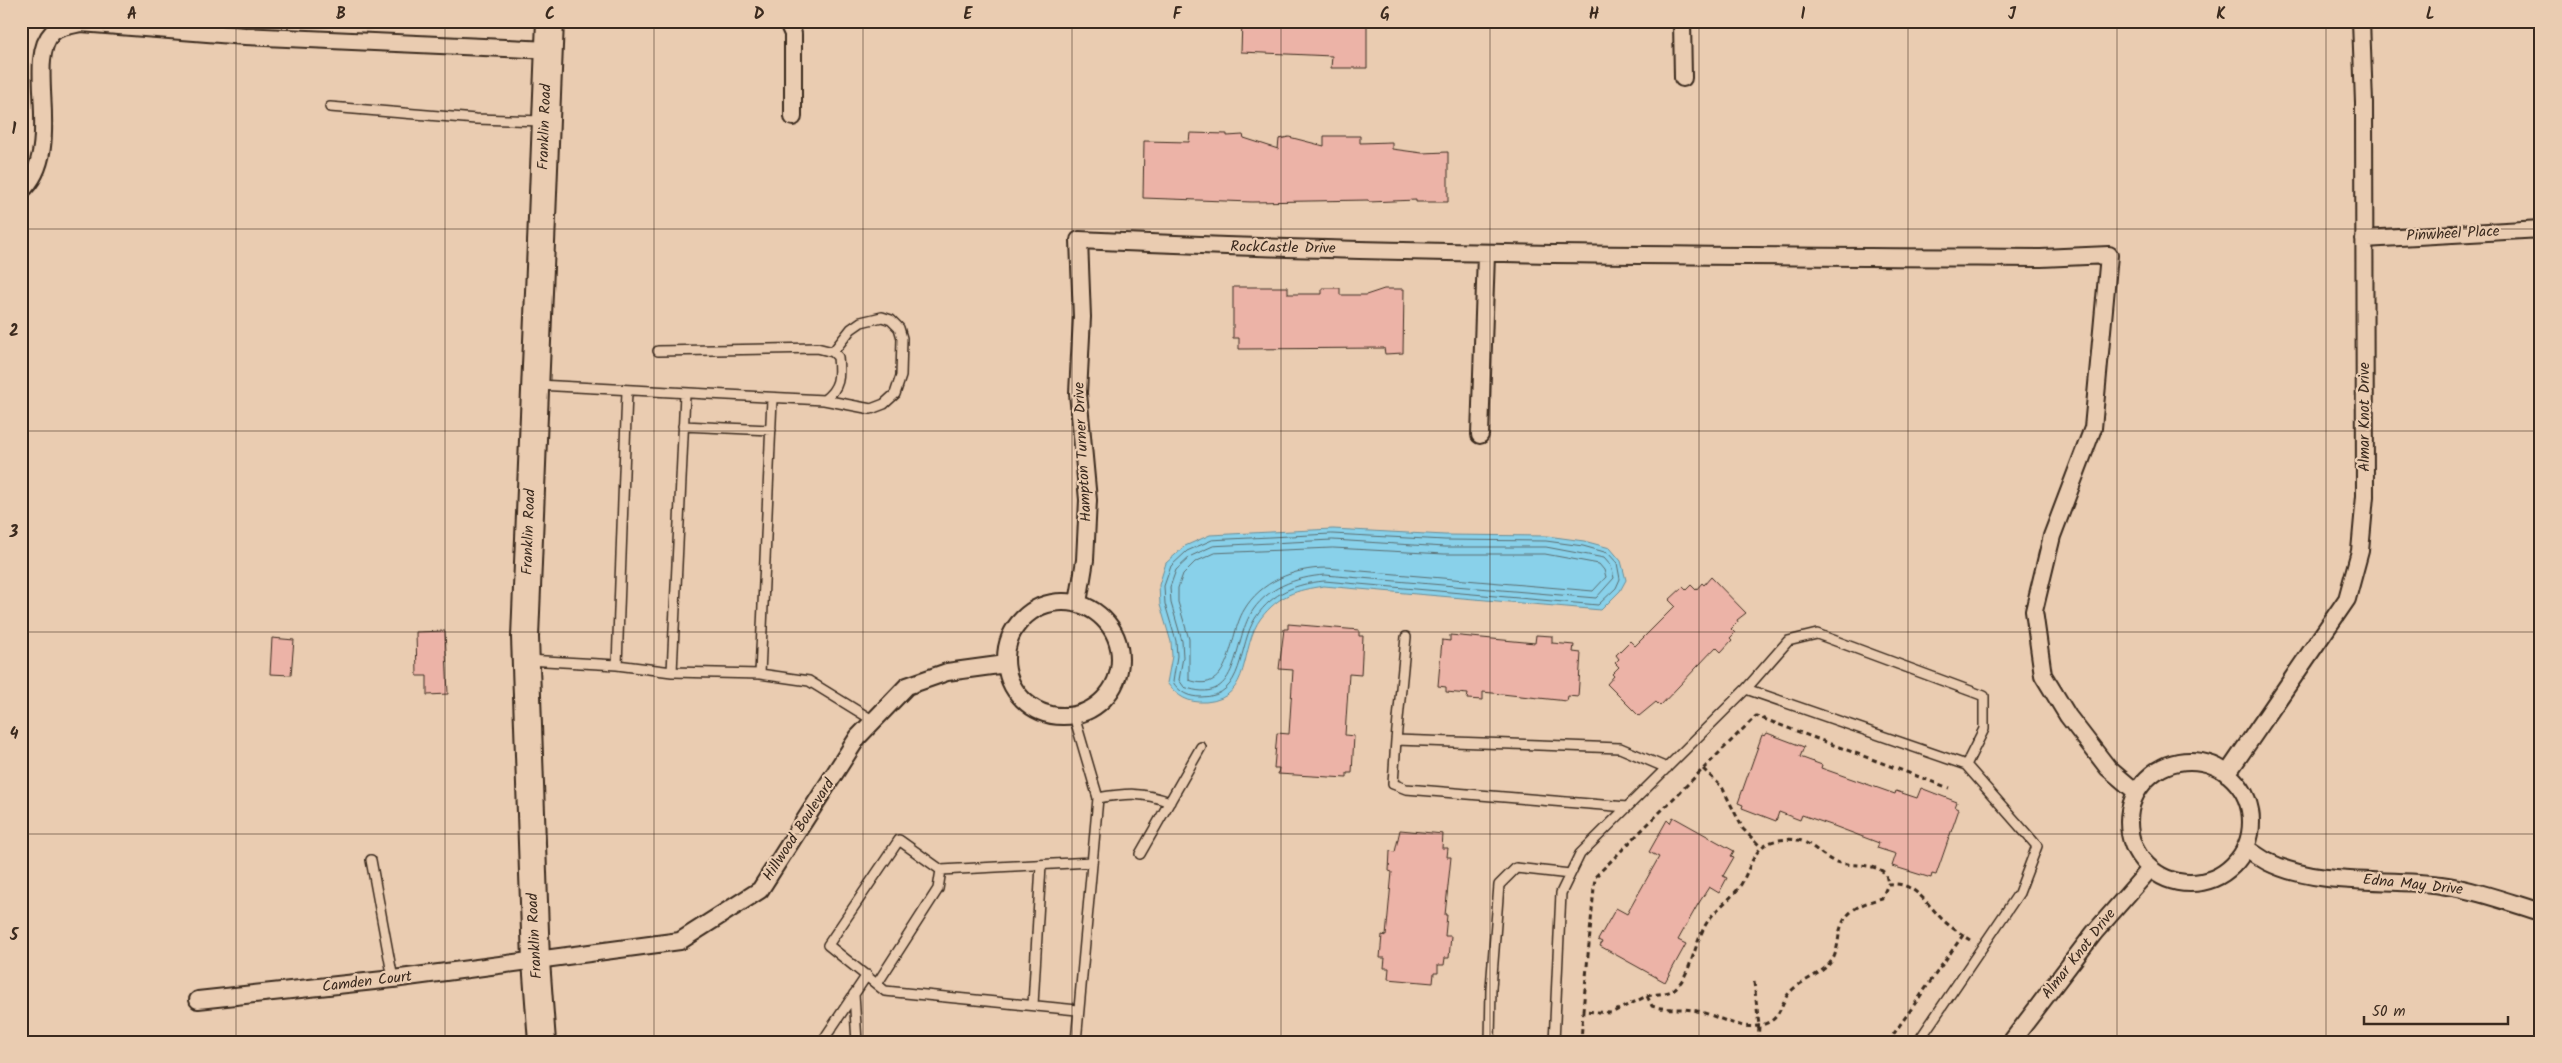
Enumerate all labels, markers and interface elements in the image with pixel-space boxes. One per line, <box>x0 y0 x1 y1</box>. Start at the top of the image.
text: A <box>127 2 137 27</box>
text: B <box>336 2 346 27</box>
text: C <box>545 2 555 27</box>
text: D <box>754 2 765 27</box>
text: E <box>964 2 974 27</box>
text: F <box>1173 2 1183 27</box>
text: G <box>1380 2 1390 27</box>
text: H <box>1589 2 1599 27</box>
text: I <box>1801 2 1806 27</box>
text: J <box>2008 2 2017 27</box>
text: K <box>2216 2 2226 27</box>
text: L <box>2426 2 2434 27</box>
street label: Franklin Road <box>532 83 559 171</box>
text: 1 <box>12 117 17 142</box>
street label: Pinwheel Place <box>2406 220 2500 248</box>
street label: RockCastle Drive <box>1230 235 1336 261</box>
text: 2 <box>9 319 19 344</box>
street label: Almar Knot Drive <box>2353 362 2377 472</box>
street label: Hampton Turner Drive <box>1067 381 1099 523</box>
street label: Franklin Road <box>516 488 543 576</box>
text: 3 <box>9 520 19 545</box>
text: 4 <box>10 722 19 747</box>
street label: Hillwood Boulevard <box>757 774 841 886</box>
street label: Edna May Drive <box>2362 868 2464 902</box>
street label: Franklin Road <box>521 892 549 980</box>
street label: Almar Knot Drive <box>2036 903 2122 1005</box>
text: 5 <box>9 923 20 948</box>
street label: Camden Court <box>321 965 413 999</box>
scale bar <box>2364 993 2508 1025</box>
text: 50 m <box>2372 1000 2406 1024</box>

